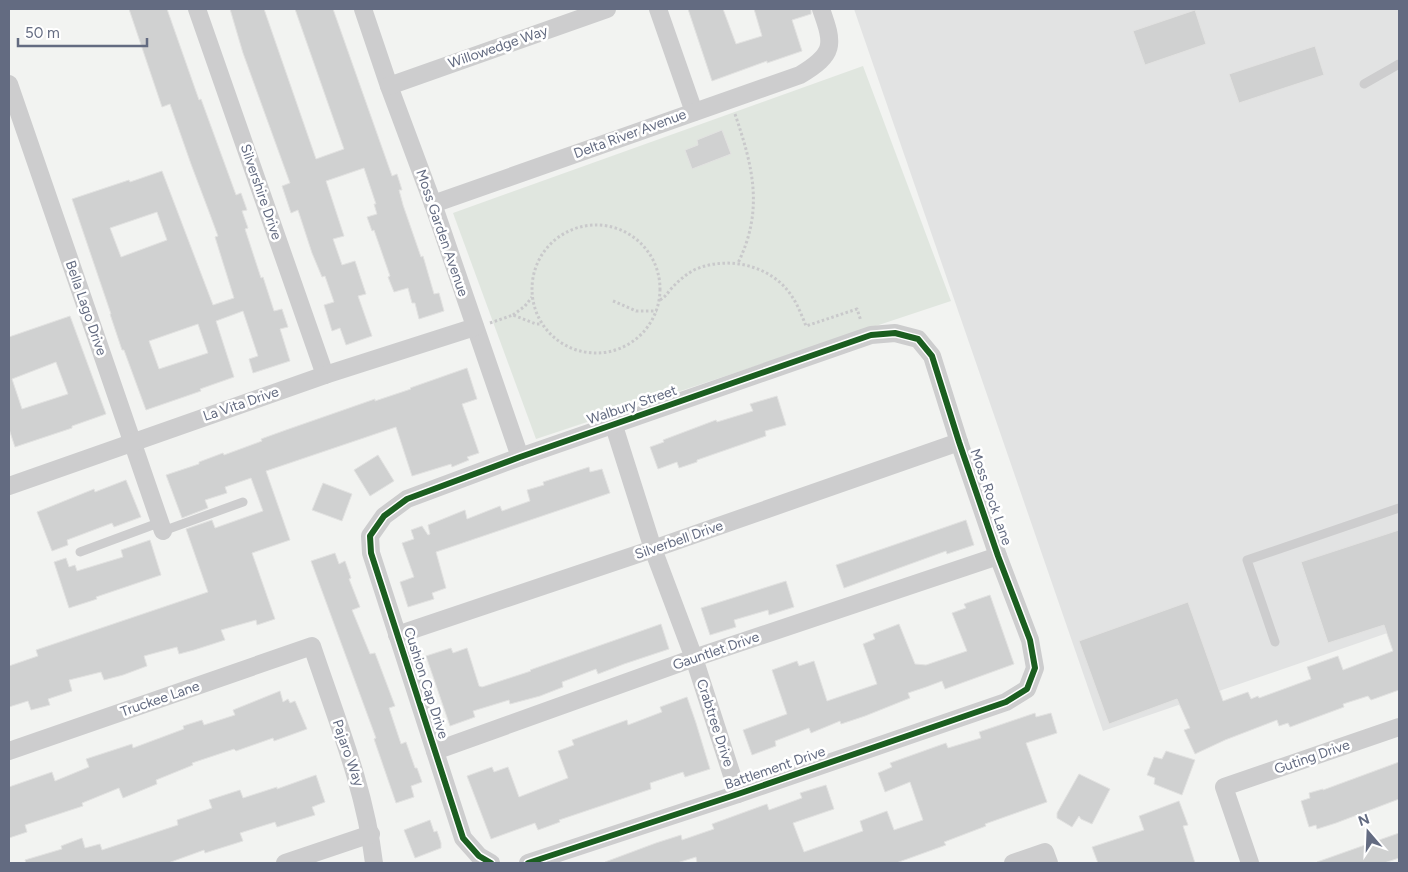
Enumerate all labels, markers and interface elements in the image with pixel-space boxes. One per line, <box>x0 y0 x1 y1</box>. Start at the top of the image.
scale bar <box>18 15 146 47</box>
street label: Willowedge Way <box>446 22 551 72</box>
text: 50 m <box>25 24 60 42</box>
street label: Delta River Avenue <box>571 106 689 162</box>
street label: Silvershire Drive <box>237 142 285 242</box>
street label: Moss Garden Avenue <box>412 167 472 299</box>
street label: Bella Lago Drive <box>62 258 110 358</box>
street label: Walbury Street <box>585 382 679 428</box>
street label: La Vita Drive <box>201 383 281 425</box>
street label: Moss Rock Lane <box>967 446 1016 548</box>
street label: Silverbell Drive <box>633 517 726 563</box>
street label: Cushion Cap Drive <box>400 625 452 741</box>
street label: Gauntlet Drive <box>670 628 762 674</box>
street label: Truckee Lane <box>118 677 202 720</box>
street label: Crabtree Drive <box>693 677 737 769</box>
street label: Pajaro Way <box>329 717 368 789</box>
street label: Guting Drive <box>1272 736 1352 778</box>
street label: Battlement Drive <box>722 743 828 793</box>
north arrow <box>1343 807 1393 857</box>
text: N <box>1356 810 1372 830</box>

